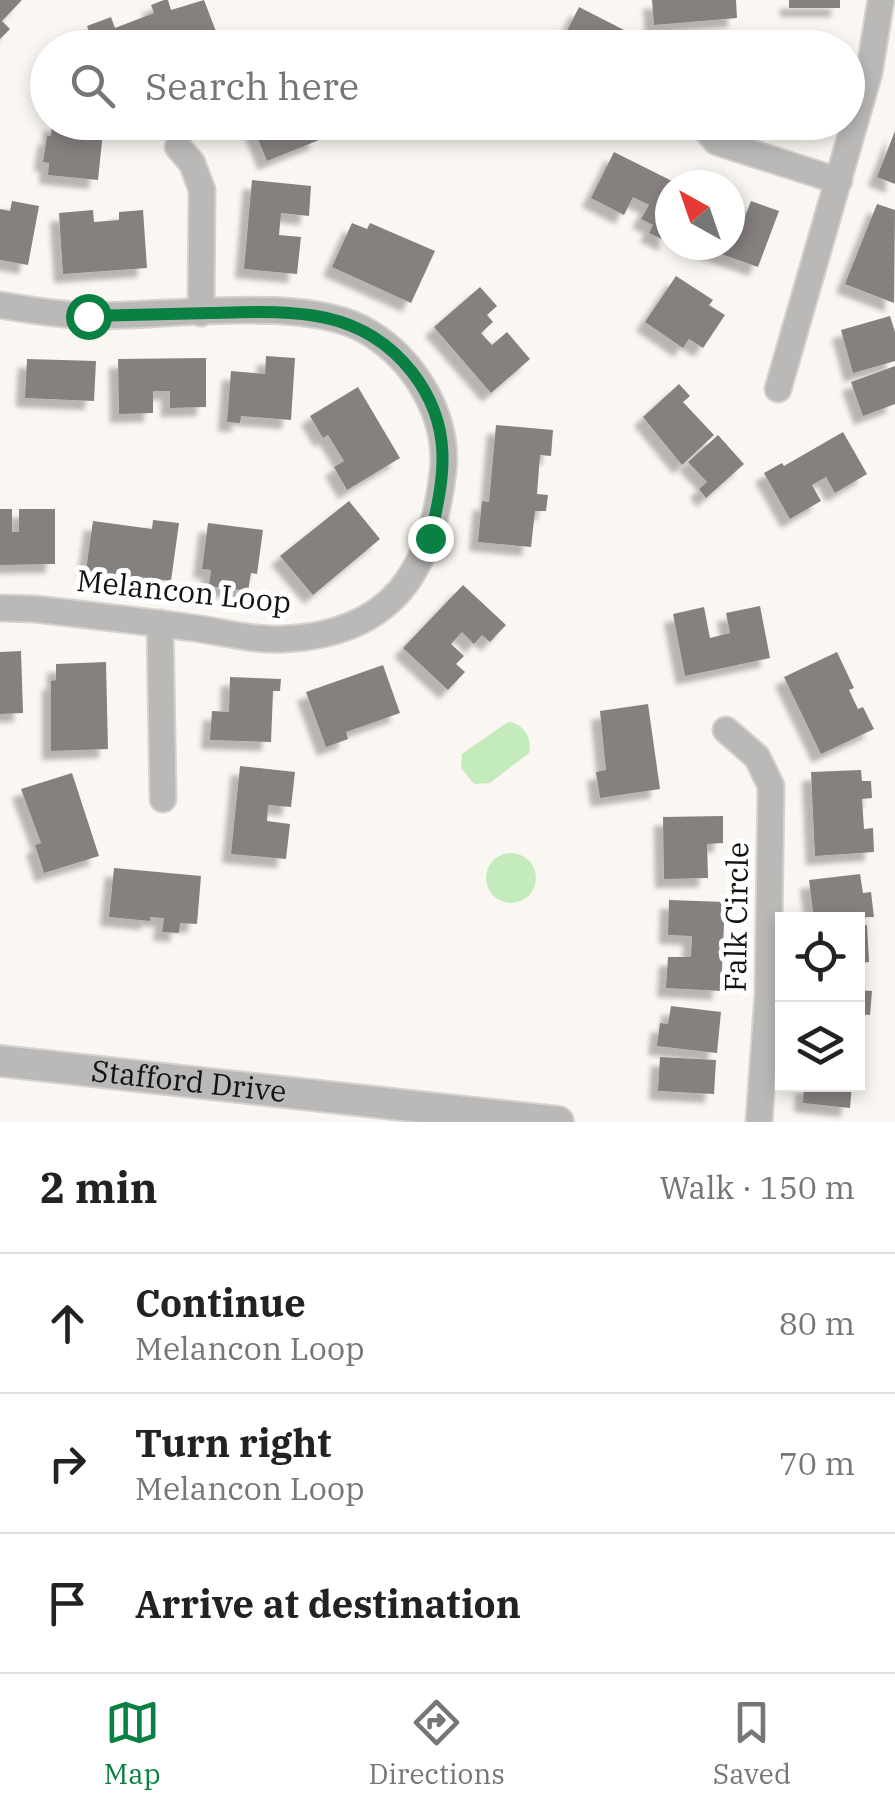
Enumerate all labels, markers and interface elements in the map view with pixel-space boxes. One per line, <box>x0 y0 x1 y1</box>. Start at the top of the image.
search box <box>30 30 865 140</box>
icon: search <box>65 58 120 113</box>
text: Search here <box>145 61 359 110</box>
north arrow <box>655 170 745 260</box>
route start <box>66 294 112 340</box>
route end <box>408 516 454 562</box>
street label: Melancon Loop <box>75 560 293 621</box>
street label: Falk Circle <box>715 842 756 992</box>
map controls <box>775 912 865 1092</box>
button: locate <box>775 912 865 1002</box>
button: layers <box>775 1002 865 1092</box>
street label: Stafford Drive <box>89 1050 289 1110</box>
text: 2 min <box>40 1160 158 1215</box>
text: Walk · 150 m <box>659 1166 855 1208</box>
text: Continue <box>135 1278 306 1327</box>
icon: ahead <box>40 1296 95 1351</box>
text: 80 m <box>779 1302 855 1344</box>
text: Melancon Loop <box>135 1327 365 1369</box>
text: Turn right <box>135 1418 331 1467</box>
icon: right <box>40 1436 95 1491</box>
text: 70 m <box>779 1442 855 1484</box>
text: Melancon Loop <box>135 1467 365 1509</box>
icon: arrive <box>40 1576 95 1631</box>
text: Arrive at destination <box>135 1579 521 1628</box>
tab: Map <box>104 1695 161 1792</box>
tab: Directions <box>368 1695 505 1792</box>
tab: Saved <box>713 1695 791 1792</box>

